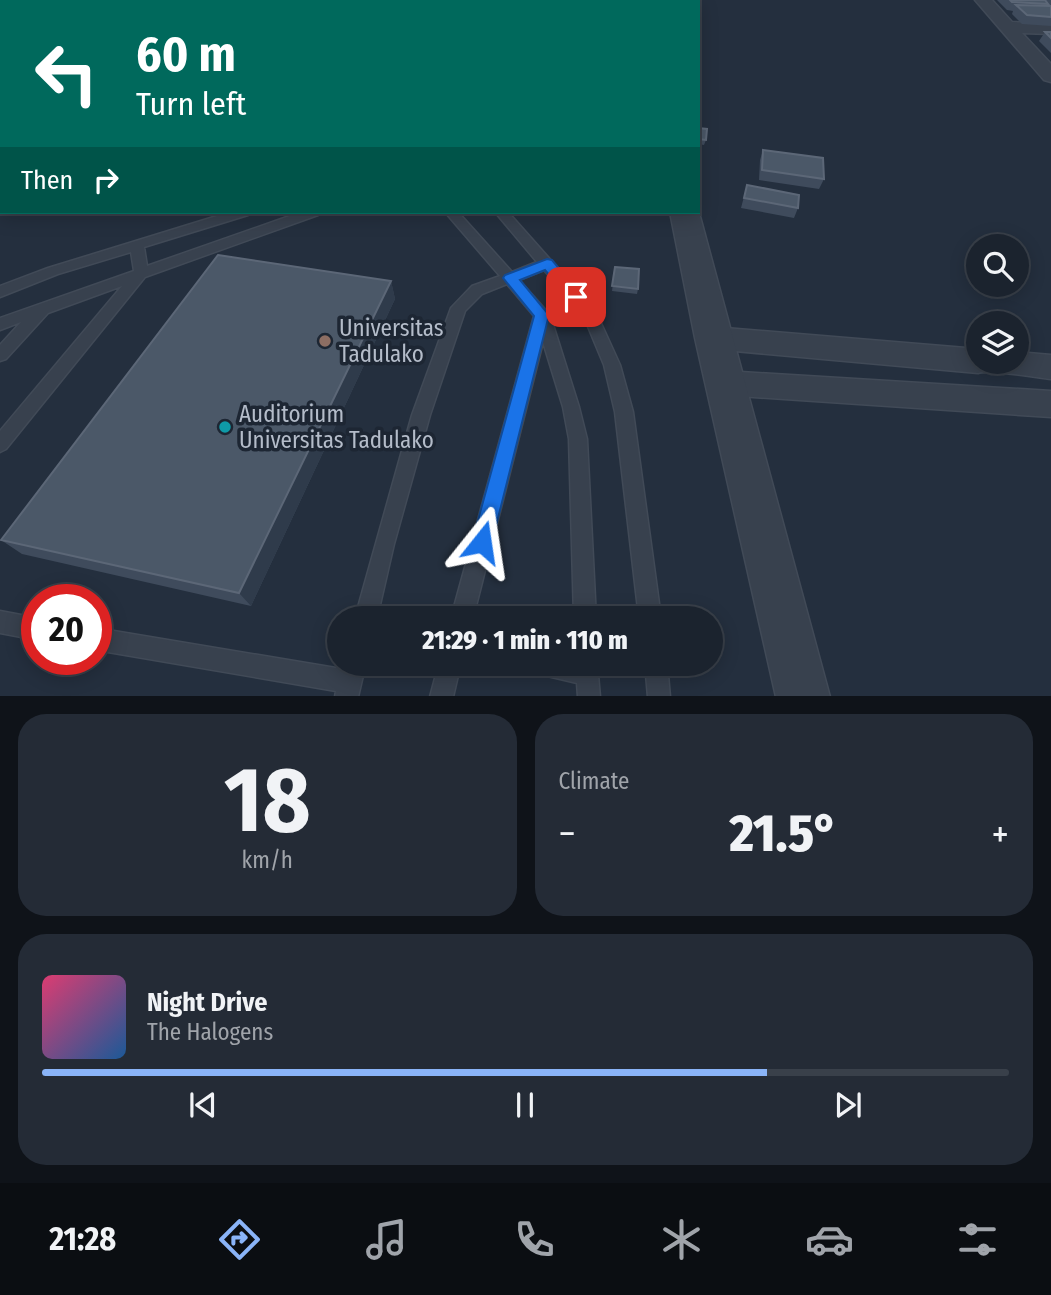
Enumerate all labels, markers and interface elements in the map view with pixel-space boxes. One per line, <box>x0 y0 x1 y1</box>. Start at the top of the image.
text: 60 m <box>136 25 236 84</box>
icon: left <box>21 28 112 119</box>
text: Turn left <box>136 85 246 123</box>
icon: right <box>87 161 125 199</box>
text: Then <box>21 165 73 196</box>
map controls <box>966 234 1029 374</box>
button: search <box>966 234 1029 297</box>
pin <box>546 267 606 327</box>
icon: arrive <box>557 278 595 316</box>
button: layers <box>966 311 1029 374</box>
place label: Universitas Tadulako <box>339 314 444 368</box>
marker: Universitas Tadulako <box>317 333 333 349</box>
place label: Auditorium Universitas Tadulako <box>239 400 434 454</box>
marker: Auditorium Universitas Tadulako <box>217 419 233 435</box>
position arrow <box>445 505 519 579</box>
speed limit sign: 20 <box>21 584 112 675</box>
text: 21:29 · 1 min · 110 m <box>422 625 628 656</box>
text: 18 <box>224 746 311 855</box>
text: Climate <box>559 767 629 795</box>
text: 21.5° <box>729 802 838 865</box>
text: − <box>559 811 576 857</box>
text: + <box>992 811 1009 857</box>
text: km/h <box>242 846 293 874</box>
text: Night Drive <box>147 987 267 1018</box>
text: The Halogens <box>147 1018 273 1046</box>
icon: previous <box>184 1086 222 1124</box>
icon: pause <box>506 1086 544 1124</box>
icon: next <box>829 1086 867 1124</box>
icon: directions <box>215 1215 264 1264</box>
icon: music <box>362 1215 411 1264</box>
icon: phone <box>510 1215 559 1264</box>
icon: climate <box>657 1215 706 1264</box>
icon: car <box>805 1215 854 1264</box>
icon: filters <box>953 1215 1002 1264</box>
text: 21:28 <box>49 1220 116 1258</box>

